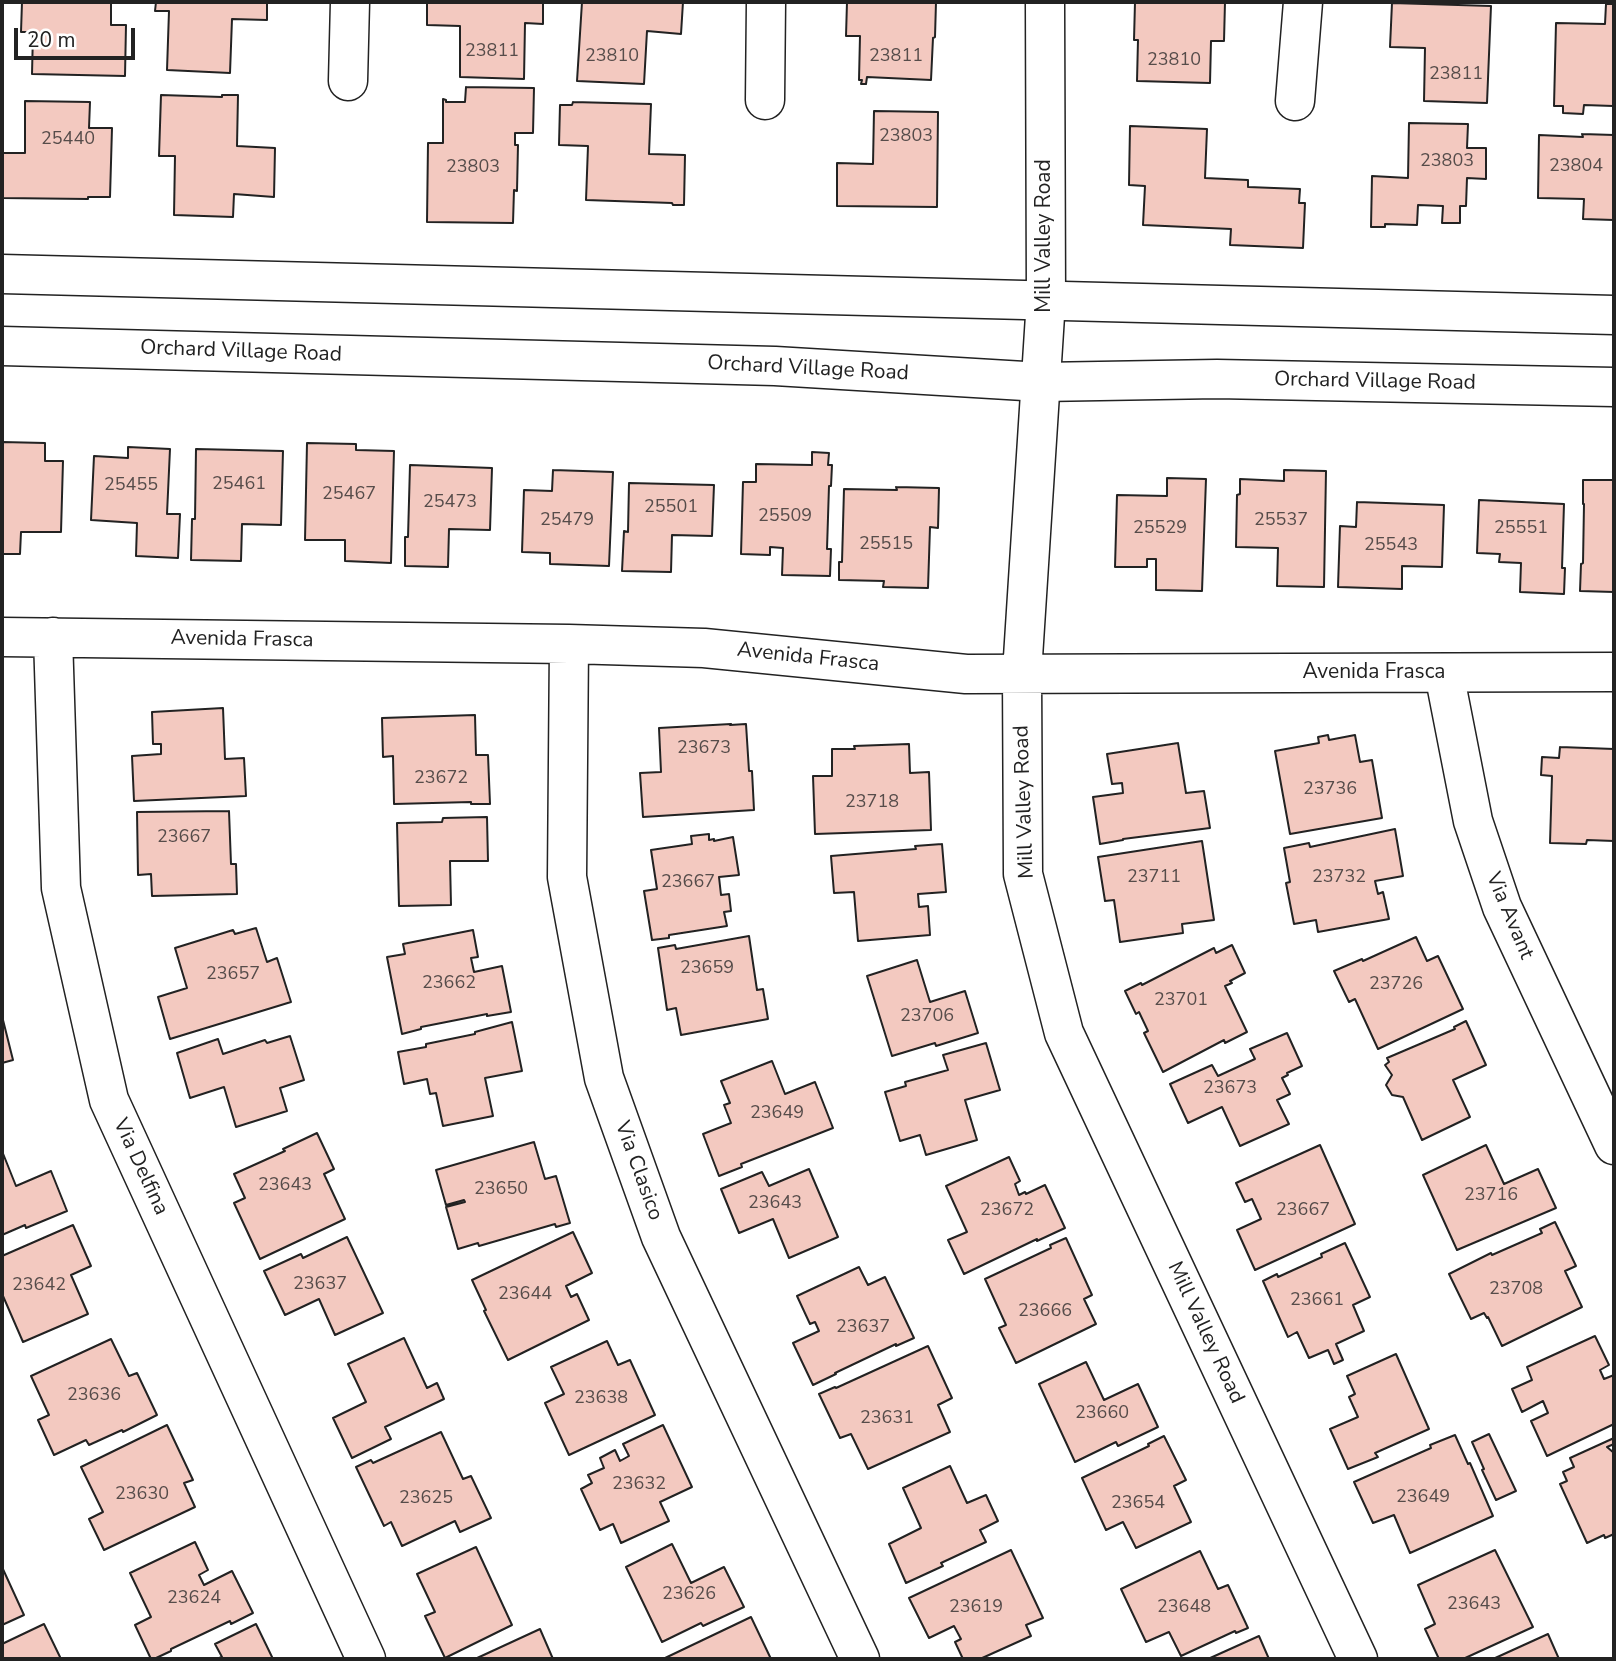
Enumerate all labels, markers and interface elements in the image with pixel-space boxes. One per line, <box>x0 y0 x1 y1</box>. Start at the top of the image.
scale bar <box>18 14 138 58</box>
text: 20 m <box>27 26 76 54</box>
house number: 23811 <box>465 41 519 63</box>
house number: 23810 <box>585 46 639 68</box>
house number: 23811 <box>869 46 923 68</box>
house number: 23810 <box>1147 50 1201 72</box>
house number: 23811 <box>1429 64 1483 86</box>
house number: 23803 <box>879 126 933 148</box>
house number: 25440 <box>41 129 95 151</box>
house number: 23803 <box>1420 151 1474 173</box>
house number: 23804 <box>1549 156 1603 178</box>
house number: 23803 <box>446 157 500 179</box>
street label: Mill Valley Road <box>1032 159 1058 313</box>
street label: Orchard Village Road <box>140 336 342 368</box>
street label: Orchard Village Road <box>707 351 909 387</box>
street label: Orchard Village Road <box>1274 368 1476 396</box>
house number: 25461 <box>212 474 266 496</box>
house number: 25455 <box>104 475 158 497</box>
house number: 25467 <box>322 484 376 506</box>
house number: 25473 <box>423 492 477 514</box>
house number: 25501 <box>644 497 698 519</box>
house number: 25509 <box>758 506 812 528</box>
house number: 25479 <box>540 510 594 532</box>
house number: 25537 <box>1254 510 1308 532</box>
house number: 25529 <box>1133 518 1187 540</box>
house number: 25551 <box>1494 518 1548 540</box>
house number: 25515 <box>859 534 913 556</box>
house number: 25543 <box>1364 535 1418 557</box>
street label: Avenida Frasca <box>170 626 314 654</box>
street label: Avenida Frasca <box>736 638 880 678</box>
street label: Avenida Frasca <box>1303 660 1445 686</box>
street label: Mill Valley Road <box>1010 725 1040 879</box>
house number: 23673 <box>677 738 731 760</box>
house number: 23672 <box>414 768 468 790</box>
house number: 23736 <box>1303 779 1357 801</box>
house number: 23718 <box>845 792 899 814</box>
house number: 23667 <box>157 827 211 849</box>
house number: 23711 <box>1127 867 1181 889</box>
house number: 23732 <box>1312 867 1366 889</box>
street label: Via Avant <box>1479 869 1539 963</box>
house number: 23667 <box>661 872 715 894</box>
house number: 23659 <box>680 958 734 980</box>
house number: 23657 <box>206 964 260 986</box>
house number: 23662 <box>422 973 476 995</box>
house number: 23726 <box>1369 974 1423 996</box>
house number: 23701 <box>1154 990 1208 1012</box>
house number: 23706 <box>900 1006 954 1028</box>
house number: 23673 <box>1203 1078 1257 1100</box>
house number: 23649 <box>750 1103 804 1125</box>
street label: Via Delfina <box>107 1115 173 1219</box>
street label: Via Clasico <box>608 1118 668 1224</box>
house number: 23643 <box>258 1175 312 1197</box>
house number: 23650 <box>474 1179 528 1201</box>
house number: 23716 <box>1464 1185 1518 1207</box>
house number: 23643 <box>748 1193 802 1215</box>
house number: 23672 <box>980 1200 1034 1222</box>
house number: 23667 <box>1276 1200 1330 1222</box>
street label: Mill Valley Road <box>1161 1258 1249 1408</box>
house number: 23637 <box>293 1274 347 1296</box>
house number: 23642 <box>12 1275 66 1297</box>
house number: 23708 <box>1489 1279 1543 1301</box>
house number: 23644 <box>498 1284 552 1306</box>
house number: 23661 <box>1290 1290 1344 1312</box>
house number: 23666 <box>1018 1301 1072 1323</box>
house number: 23637 <box>836 1317 890 1339</box>
house number: 23636 <box>67 1385 121 1407</box>
house number: 23638 <box>574 1388 628 1410</box>
house number: 23660 <box>1075 1403 1129 1425</box>
house number: 23631 <box>860 1408 914 1430</box>
house number: 23632 <box>612 1474 666 1496</box>
house number: 23630 <box>115 1484 169 1506</box>
house number: 23649 <box>1396 1487 1450 1509</box>
house number: 23625 <box>399 1488 453 1510</box>
house number: 23654 <box>1111 1493 1165 1515</box>
house number: 23626 <box>662 1584 716 1606</box>
house number: 23624 <box>167 1588 221 1610</box>
house number: 23643 <box>1447 1594 1501 1616</box>
house number: 23619 <box>949 1597 1003 1619</box>
house number: 23648 <box>1157 1597 1211 1619</box>

